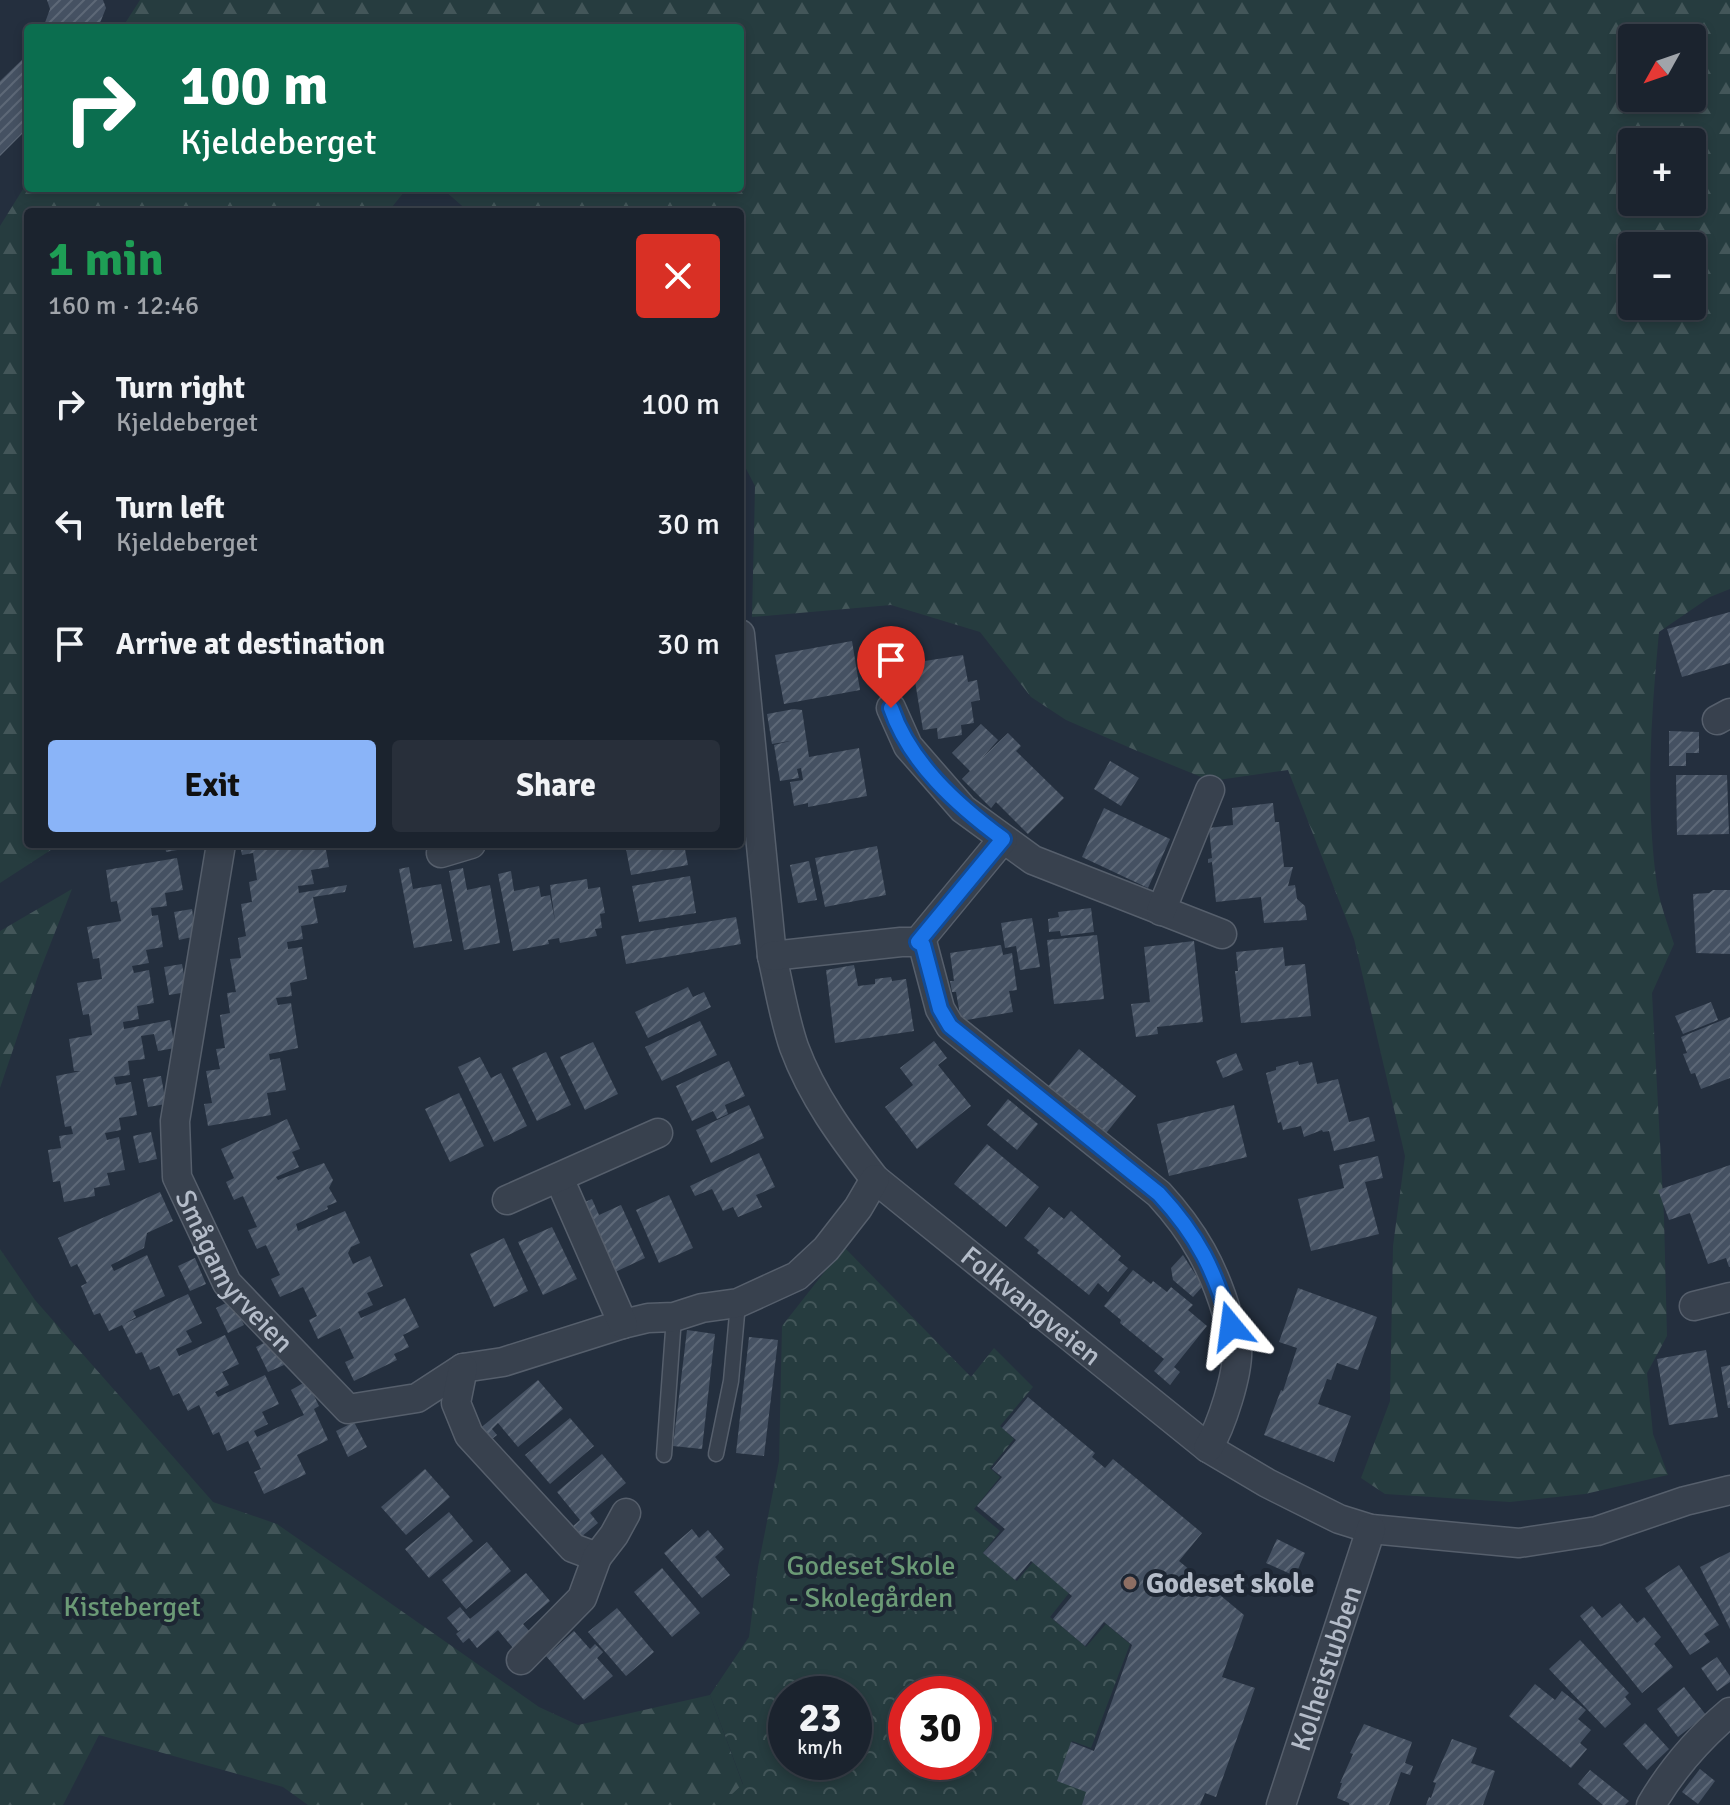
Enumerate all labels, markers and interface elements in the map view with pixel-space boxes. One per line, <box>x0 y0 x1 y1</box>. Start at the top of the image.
north arrow <box>1618 24 1706 112</box>
map controls <box>1618 24 1706 320</box>
text: 100 m <box>180 51 328 120</box>
icon: right <box>48 56 152 160</box>
text: Kjeldeberget <box>180 120 376 165</box>
button: + <box>1618 128 1706 216</box>
text: 1 min <box>48 230 164 289</box>
button: − <box>1618 232 1706 320</box>
button: close <box>636 234 720 318</box>
text: 160 m · 12:46 <box>48 290 199 322</box>
text: Turn right <box>116 370 245 407</box>
icon: right <box>48 382 92 426</box>
text: 100 m <box>641 386 720 423</box>
text: Kjeldeberget <box>116 407 258 439</box>
text: Turn left <box>116 490 225 527</box>
icon: left <box>48 502 92 546</box>
text: 30 m <box>657 506 720 543</box>
text: Kjeldeberget <box>116 527 258 559</box>
icon: arrive <box>48 622 92 666</box>
text: Arrive at destination <box>116 626 385 663</box>
text: 30 m <box>657 626 720 663</box>
pin <box>857 626 925 708</box>
icon: arrive <box>869 638 913 682</box>
button: Exit <box>48 740 376 832</box>
button: Share <box>392 740 720 832</box>
street label: Smågamyrveien <box>168 1185 300 1360</box>
street label: Folkvangveien <box>954 1239 1108 1373</box>
position arrow <box>1189 1284 1273 1368</box>
park label: Godeset Skole - Skolegården <box>786 1549 956 1615</box>
place label: Godeset skole <box>1146 1567 1314 1601</box>
marker: Godeset skole <box>1121 1574 1139 1592</box>
street label: Kolheistubben <box>1284 1581 1369 1755</box>
park label: Kisteberget <box>63 1590 201 1624</box>
speed limit sign: 30 <box>888 1676 992 1780</box>
text: 23 <box>798 1693 842 1743</box>
text: km/h <box>797 1735 843 1760</box>

